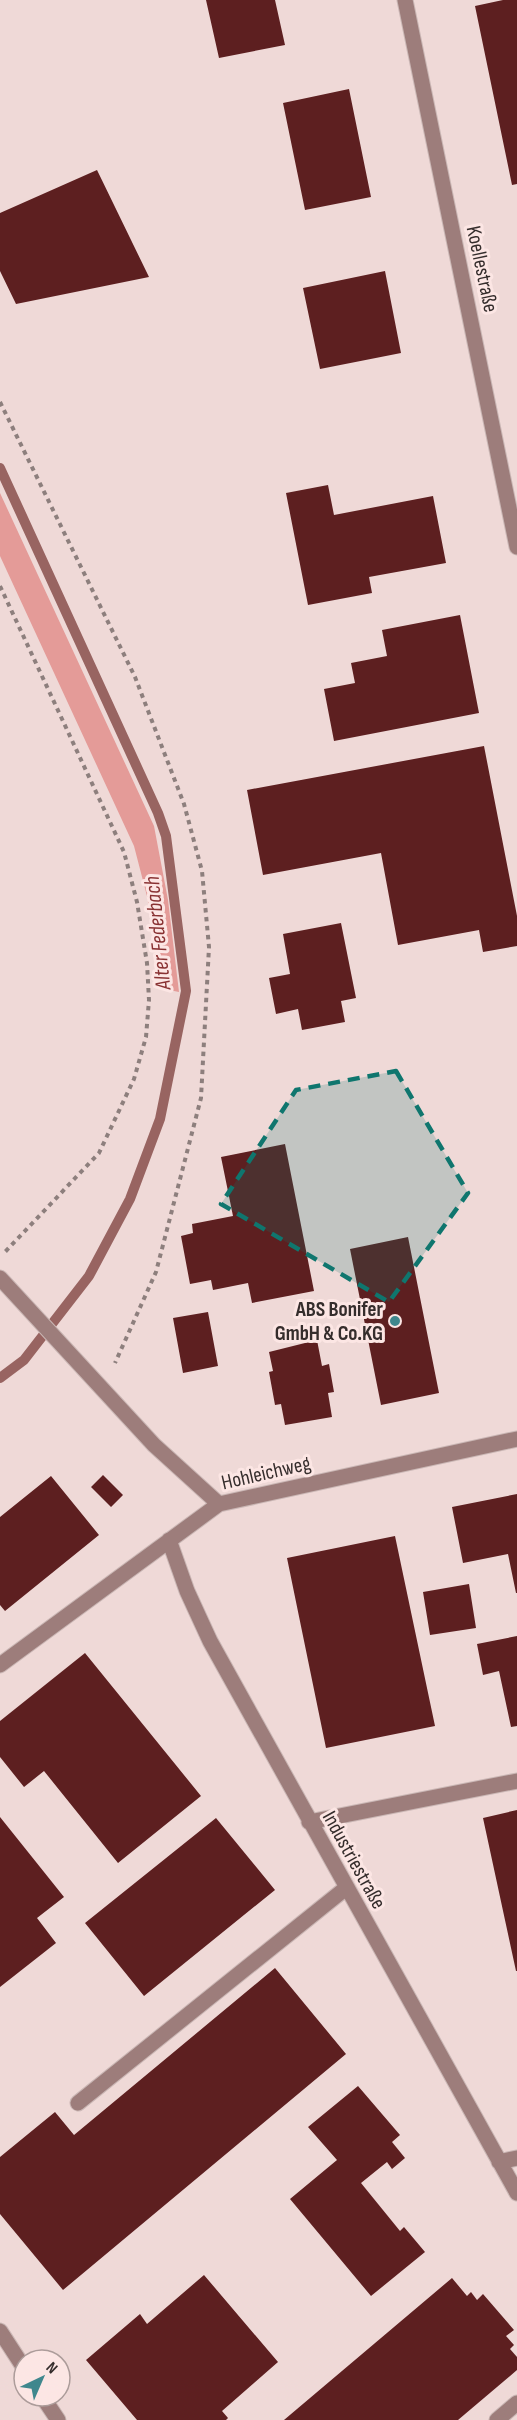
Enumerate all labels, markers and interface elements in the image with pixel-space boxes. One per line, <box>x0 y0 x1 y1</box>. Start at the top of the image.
street label: Koellestraße <box>461 224 503 314</box>
water label: Alter Federbach <box>139 875 177 992</box>
place label: ABS Bonifer GmbH & Co.KG <box>275 1297 384 1346</box>
marker: ABS Bonifer GmbH & Co.KG <box>388 1314 402 1328</box>
street label: Hohleichweg <box>219 1451 313 1495</box>
street label: Industriestraße <box>317 1807 391 1913</box>
north arrow <box>12 2348 72 2408</box>
text: N <box>42 2358 61 2378</box>

